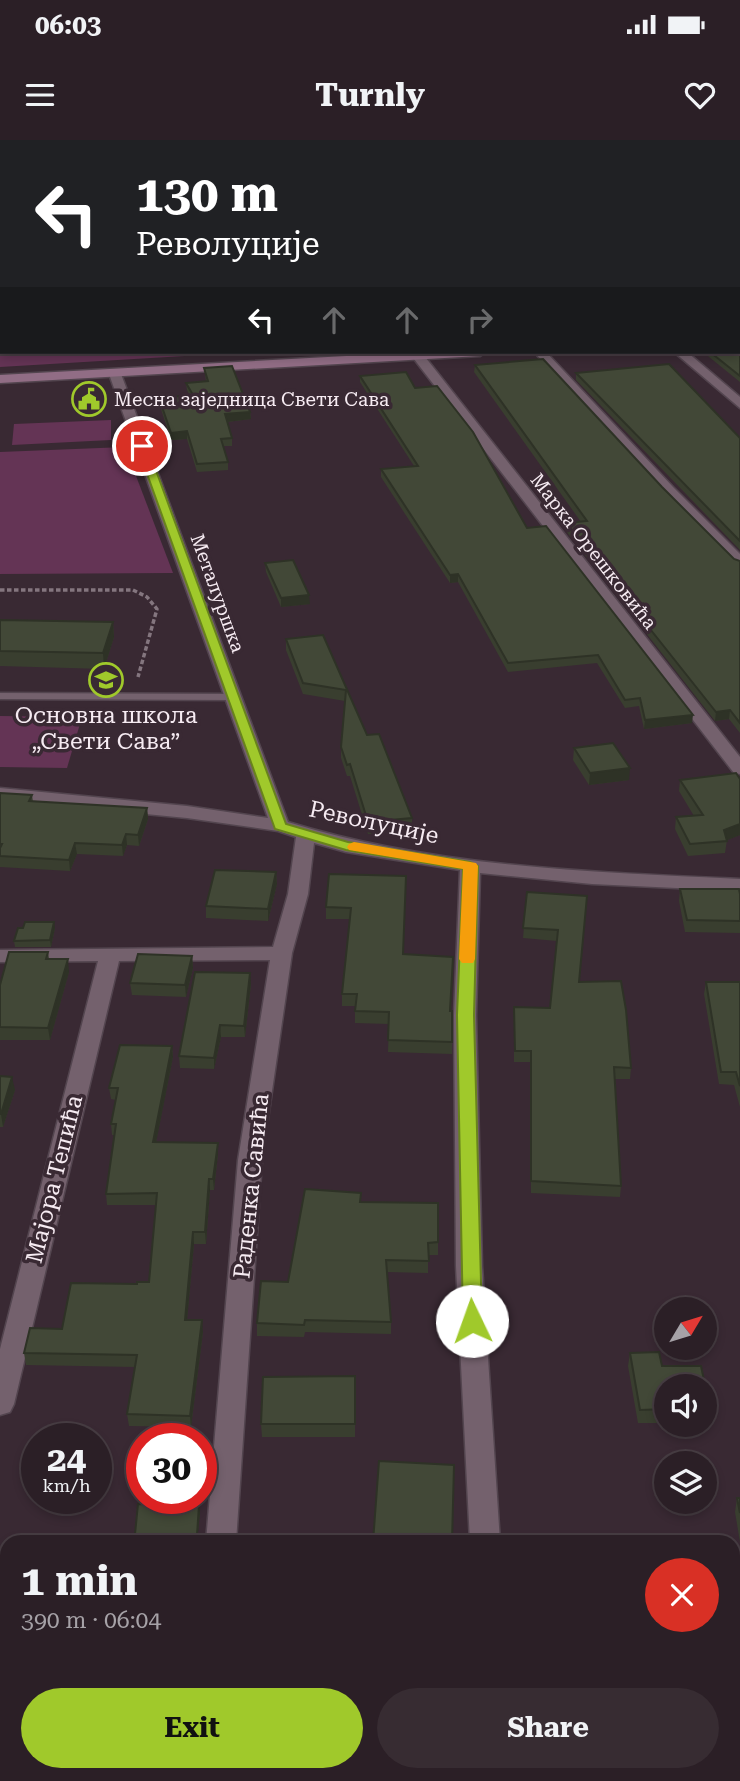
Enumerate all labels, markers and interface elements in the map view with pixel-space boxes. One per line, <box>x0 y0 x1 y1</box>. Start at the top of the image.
text: 06:03 <box>35 10 101 40</box>
icon: menu <box>21 76 59 114</box>
text: Turnly <box>315 76 425 114</box>
icon: heart <box>681 76 719 114</box>
text: 130 m <box>136 166 278 223</box>
icon: left <box>21 168 112 259</box>
text: Револуције <box>136 225 320 263</box>
icon: left <box>242 301 280 339</box>
icon: ahead <box>315 301 353 339</box>
icon: ahead <box>388 301 426 339</box>
icon: right <box>461 301 499 339</box>
public building icon: Месна заједница Свети Сава <box>70 380 108 418</box>
place label: Месна заједница Свети Сава <box>114 388 390 411</box>
pin <box>112 416 172 476</box>
icon: arrive <box>123 427 161 465</box>
street label: Марка Орешковића <box>526 469 662 634</box>
street label: Металуршка <box>185 531 250 656</box>
school or university icon: Основна школа „Свети Сава” <box>87 661 125 699</box>
place label: Основна школа „Свети Сава” <box>15 702 198 755</box>
street label: Револуције <box>307 796 441 849</box>
street label: Мајора Тепића <box>21 1092 89 1266</box>
street label: Раденка Савића <box>228 1092 275 1280</box>
position arrow <box>435 1284 509 1358</box>
north arrow <box>654 1297 718 1360</box>
map controls <box>654 1297 717 1514</box>
button: sound <box>654 1374 717 1437</box>
speed limit sign: 30 <box>126 1423 217 1514</box>
text: 24 <box>47 1439 86 1480</box>
button: layers <box>654 1451 717 1514</box>
text: km/h <box>42 1475 91 1496</box>
text: 1 min <box>21 1556 138 1605</box>
button: close <box>645 1558 719 1632</box>
text: 390 m · 06:04 <box>21 1607 161 1634</box>
button: Exit <box>21 1688 363 1768</box>
button: Share <box>377 1688 719 1768</box>

